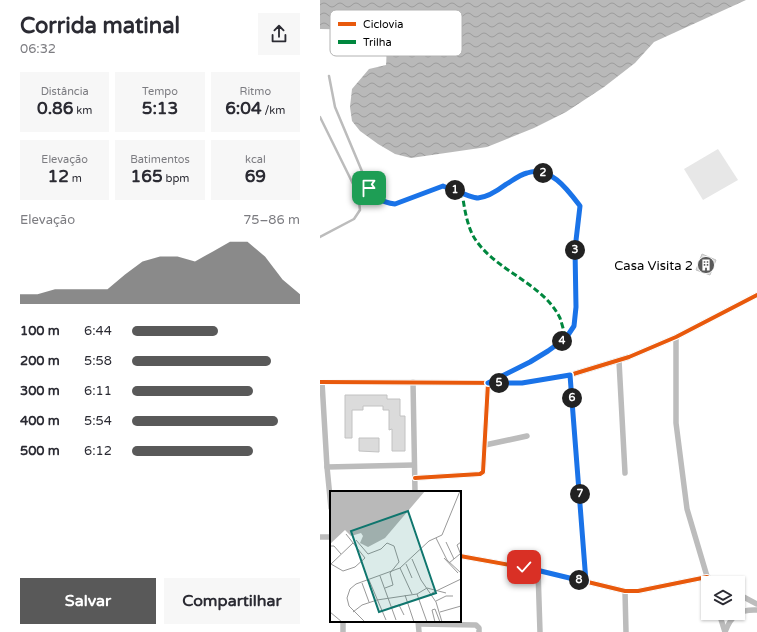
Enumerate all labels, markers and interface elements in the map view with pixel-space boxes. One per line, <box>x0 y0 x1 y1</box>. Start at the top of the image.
legend <box>330 10 462 56</box>
text: Corrida matinal <box>20 13 180 39</box>
button: share <box>258 13 300 55</box>
text: Ciclovia <box>363 18 403 31</box>
text: Trilha <box>363 36 392 49</box>
text: 06:32 <box>20 41 56 57</box>
text: Distância <box>41 85 89 98</box>
text: Tempo <box>142 85 178 98</box>
text: Ritmo <box>240 85 271 98</box>
text: 0.86 <box>37 98 73 119</box>
text: 5:13 <box>142 98 178 119</box>
text: 6:04 <box>225 98 262 119</box>
text: km <box>73 104 92 117</box>
text: /km <box>262 104 285 117</box>
text: Elevação <box>41 153 88 166</box>
text: Batimentos <box>130 153 190 166</box>
text: kcal <box>245 153 266 166</box>
pin: 2 <box>533 163 553 183</box>
text: 12 <box>48 166 69 187</box>
text: 165 <box>131 166 163 187</box>
text: 69 <box>245 166 266 187</box>
text: 2 <box>540 166 546 179</box>
pin <box>352 171 386 205</box>
text: m <box>69 172 82 185</box>
text: bpm <box>163 172 189 185</box>
icon: arrive <box>358 177 380 199</box>
pin: 1 <box>445 180 465 200</box>
text: 1 <box>452 183 458 196</box>
text: Elevação <box>20 212 75 228</box>
text: 75–86 m <box>243 212 300 228</box>
pin: 3 <box>565 240 585 260</box>
text: 3 <box>572 243 578 256</box>
building icon: Casa Visita 2 <box>696 255 716 275</box>
place label: Casa Visita 2 <box>614 258 693 274</box>
text: 100 m <box>20 323 60 339</box>
text: 6:44 <box>84 323 112 339</box>
pin: 4 <box>552 331 572 351</box>
text: 4 <box>559 334 565 347</box>
text: 200 m <box>20 353 60 369</box>
text: 5:58 <box>84 353 112 369</box>
pin: 5 <box>489 373 509 393</box>
text: 5 <box>496 376 502 389</box>
text: 300 m <box>20 383 60 399</box>
text: 6:11 <box>84 383 112 399</box>
pin: 6 <box>562 388 582 408</box>
text: 6 <box>569 391 575 404</box>
text: 400 m <box>20 413 60 429</box>
text: 5:54 <box>84 413 112 429</box>
text: 500 m <box>20 443 60 459</box>
text: 6:12 <box>84 443 112 459</box>
pin: 7 <box>570 484 590 504</box>
text: 7 <box>577 487 583 500</box>
inset map <box>330 491 461 622</box>
pin <box>507 550 541 584</box>
icon: check <box>513 556 535 578</box>
pin: 8 <box>569 570 589 590</box>
text: 8 <box>576 573 582 586</box>
map controls <box>701 576 745 620</box>
button: layers <box>701 576 745 620</box>
button: Salvar <box>20 578 156 624</box>
button: Compartilhar <box>164 578 300 624</box>

